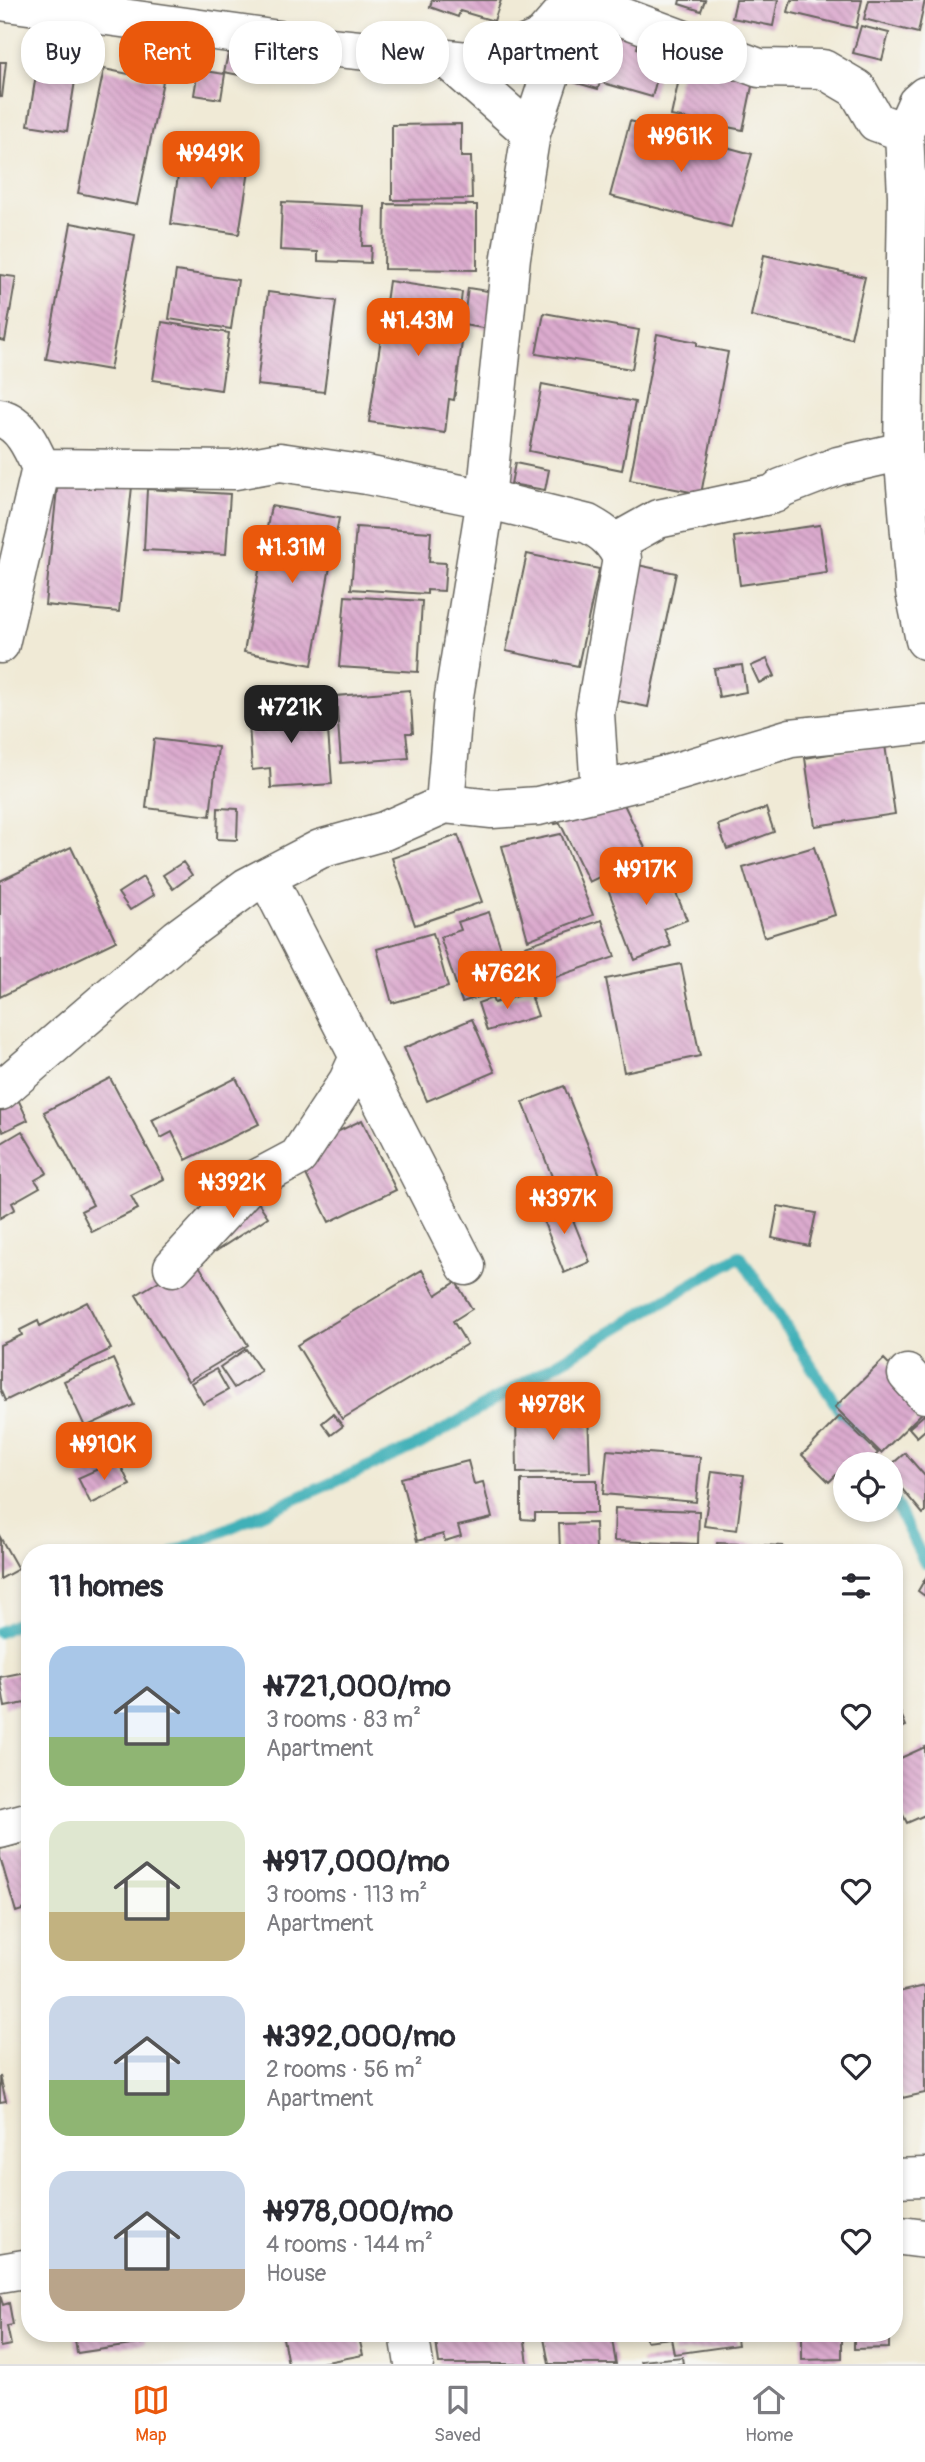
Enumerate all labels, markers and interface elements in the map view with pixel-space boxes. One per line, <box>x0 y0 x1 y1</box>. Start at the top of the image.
chip: Buy <box>21 21 105 84</box>
chip: Rent <box>119 21 215 84</box>
chip: Filters <box>229 21 342 84</box>
chip: New <box>356 21 449 84</box>
chip: Apartment <box>463 21 623 84</box>
chip: House <box>637 21 747 84</box>
pin: ₦961K <box>632 114 730 174</box>
text: ₦961K <box>650 122 712 151</box>
pin: ₦949K <box>162 132 260 191</box>
text: ₦949K <box>179 139 243 168</box>
pin: ₦1.43M <box>361 298 475 358</box>
text: ₦1.43M <box>383 306 453 335</box>
pin: ₦1.31M <box>235 526 349 585</box>
text: ₦1.31M <box>259 533 325 562</box>
pin: ₦721K <box>242 686 340 745</box>
text: ₦721K <box>260 693 322 722</box>
pin: ₦917K <box>597 848 695 907</box>
text: ₦917K <box>616 855 676 884</box>
pin: ₦762K <box>458 951 556 1011</box>
text: ₦762K <box>474 959 540 988</box>
pin: ₦392K <box>184 1160 282 1220</box>
text: ₦392K <box>200 1168 266 1197</box>
pin: ₦397K <box>515 1176 613 1236</box>
text: ₦397K <box>532 1184 596 1213</box>
pin: ₦978K <box>504 1382 602 1442</box>
text: ₦978K <box>521 1390 585 1419</box>
pin: ₦910K <box>55 1422 153 1482</box>
text: ₦910K <box>72 1430 136 1459</box>
map controls <box>833 1452 903 1522</box>
button: locate <box>833 1452 903 1522</box>
icon: filters <box>837 1567 875 1605</box>
text: 11 homes <box>49 1568 163 1605</box>
text: ₦721,000/mo <box>266 1668 451 1705</box>
icon: home <box>105 1674 189 1758</box>
icon: heart <box>837 1697 875 1735</box>
text: 3 rooms · 83 m² <box>266 1705 421 1734</box>
text: Apartment <box>266 1734 373 1763</box>
text: ₦917,000/mo <box>266 1843 450 1880</box>
icon: home <box>105 1849 189 1933</box>
icon: heart <box>837 1872 875 1910</box>
text: 3 rooms · 113 m² <box>266 1880 427 1909</box>
text: Apartment <box>266 1909 373 1938</box>
text: ₦392,000/mo <box>266 2018 456 2055</box>
icon: home <box>105 2024 189 2108</box>
icon: heart <box>837 2047 875 2085</box>
text: 2 rooms · 56 m² <box>266 2055 423 2084</box>
text: Apartment <box>266 2084 373 2113</box>
text: ₦978,000/mo <box>266 2193 453 2230</box>
icon: home <box>105 2199 189 2283</box>
icon: heart <box>837 2222 875 2260</box>
text: 4 rooms · 144 m² <box>266 2230 433 2259</box>
text: House <box>266 2259 326 2288</box>
tab: Map <box>132 2381 170 2447</box>
tab: Saved <box>434 2381 481 2447</box>
tab: Home <box>745 2381 793 2447</box>

